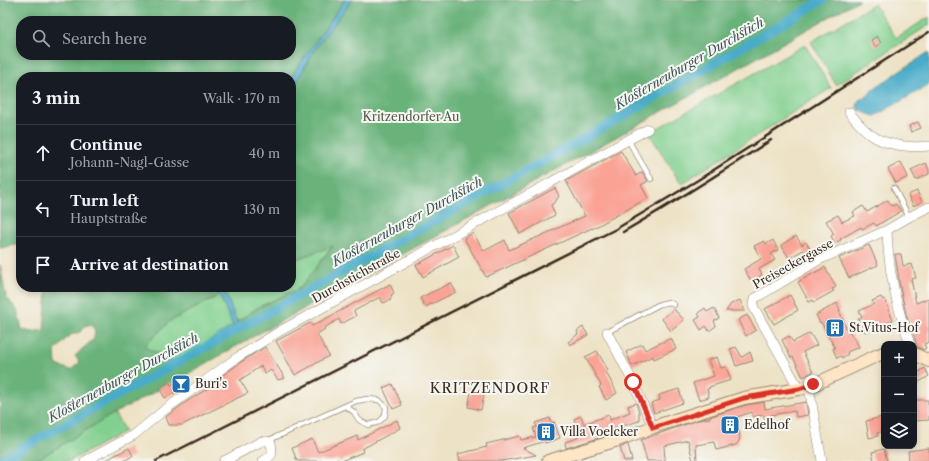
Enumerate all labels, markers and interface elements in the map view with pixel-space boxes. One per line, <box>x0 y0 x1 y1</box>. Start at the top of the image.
water label: Klosterneuburger Durchstich <box>611 14 766 113</box>
search box <box>16 16 296 60</box>
icon: search <box>30 27 52 49</box>
text: Search here <box>62 29 147 48</box>
text: 3 min <box>32 88 81 108</box>
text: Walk · 170 m <box>203 90 280 106</box>
park label: Kritzendorfer Au <box>363 109 460 124</box>
text: Continue <box>70 135 142 154</box>
icon: ahead <box>32 142 54 164</box>
text: 40 m <box>249 145 280 161</box>
text: Johann-Nagl-Gasse <box>70 154 189 170</box>
water label: Klosterneuburger Durchstich <box>328 173 485 270</box>
text: Turn left <box>70 191 139 210</box>
icon: left <box>32 198 54 220</box>
text: 130 m <box>244 201 280 217</box>
text: Hauptstraße <box>70 210 147 226</box>
street label: Preiseckergasse <box>750 235 836 292</box>
street label: Durchstichstraße <box>309 245 403 306</box>
icon: arrive <box>32 254 54 276</box>
text: Arrive at destination <box>70 255 229 274</box>
building icon: St.Vitus-Hof <box>824 317 846 339</box>
place label: St.Vitus-Hof <box>849 320 921 335</box>
water label: Klosterneuburger Durchstich <box>44 329 201 426</box>
map controls <box>881 341 917 449</box>
button: + <box>881 341 917 377</box>
bar icon: Buri's <box>170 373 192 395</box>
route start <box>624 373 642 391</box>
route end <box>804 375 822 393</box>
place label: Buri's <box>195 376 227 391</box>
button: − <box>881 377 917 413</box>
district label: KRITZENDORF <box>430 379 550 397</box>
button: layers <box>881 413 917 449</box>
building icon: Edelhof <box>719 414 741 436</box>
place label: Edelhof <box>744 417 791 432</box>
building icon: Villa Voelcker <box>535 421 557 443</box>
place label: Villa Voelcker <box>559 424 638 439</box>

